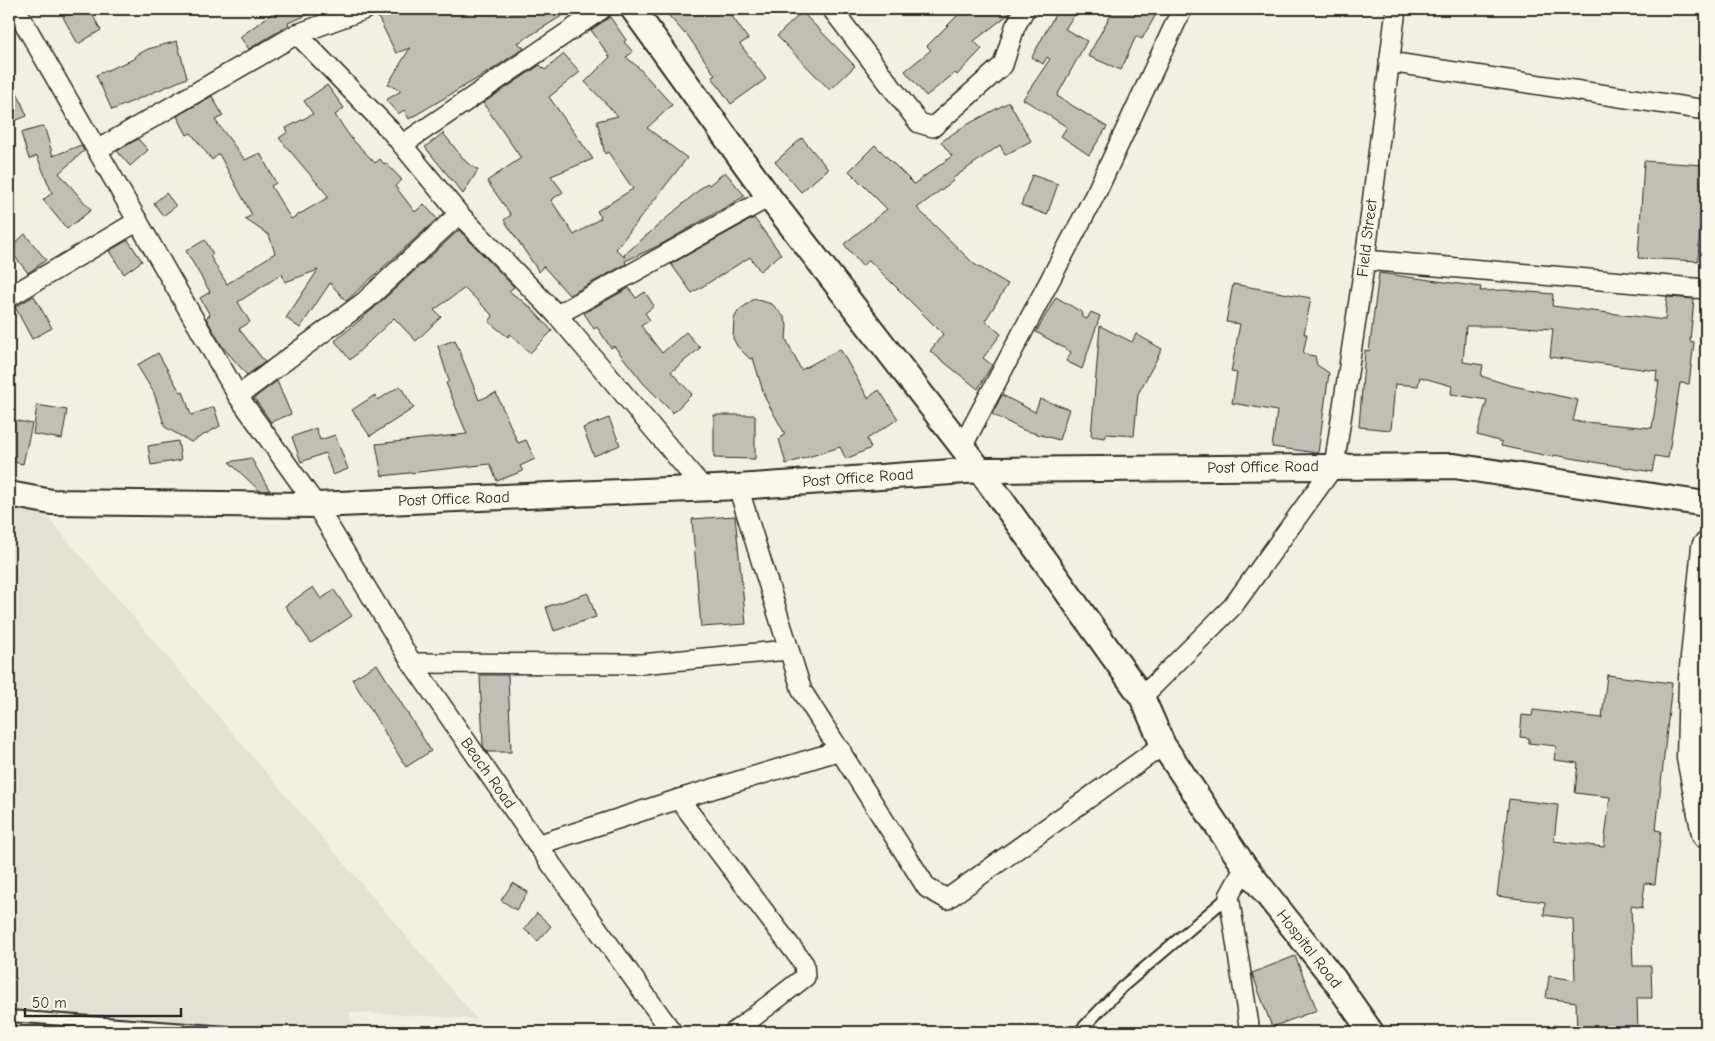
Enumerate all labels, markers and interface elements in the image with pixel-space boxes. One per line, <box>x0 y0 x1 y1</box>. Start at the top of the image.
street label: Field Street <box>1353 198 1381 278</box>
street label: Post Office Road <box>1207 457 1319 477</box>
street label: Post Office Road <box>802 465 914 491</box>
street label: Post Office Road <box>398 488 510 510</box>
street label: Beach Road <box>457 734 519 812</box>
street label: Hospital Road <box>1273 906 1345 992</box>
scale bar <box>25 986 181 1018</box>
text: 50 m <box>32 994 67 1012</box>

